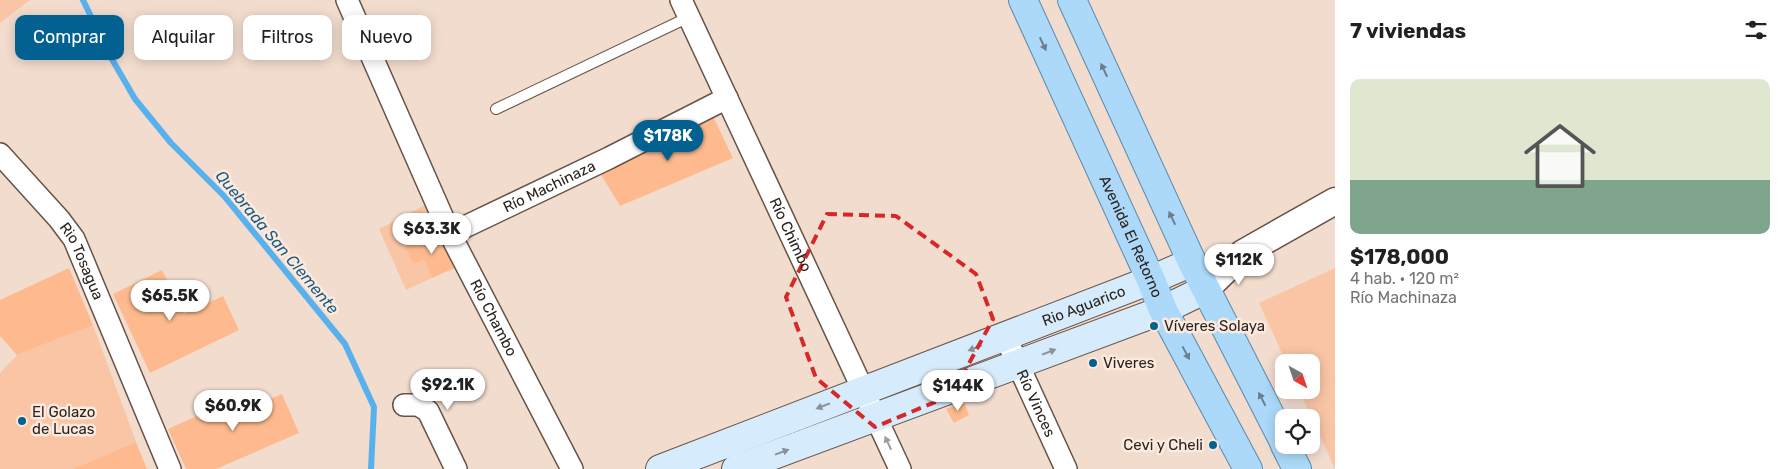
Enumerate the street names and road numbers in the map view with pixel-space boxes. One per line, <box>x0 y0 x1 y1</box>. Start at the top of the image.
street label: Río Machinaza <box>500 157 598 216</box>
street label: Avenida El Retorno <box>1095 173 1166 300</box>
street label: Río Chimbo <box>766 195 816 274</box>
street label: Rio Tosagua <box>56 219 107 302</box>
street label: Río Chambo <box>466 276 521 359</box>
street label: Rio Aguarico <box>1039 282 1128 330</box>
street label: Río Vinces <box>1013 367 1059 440</box>

